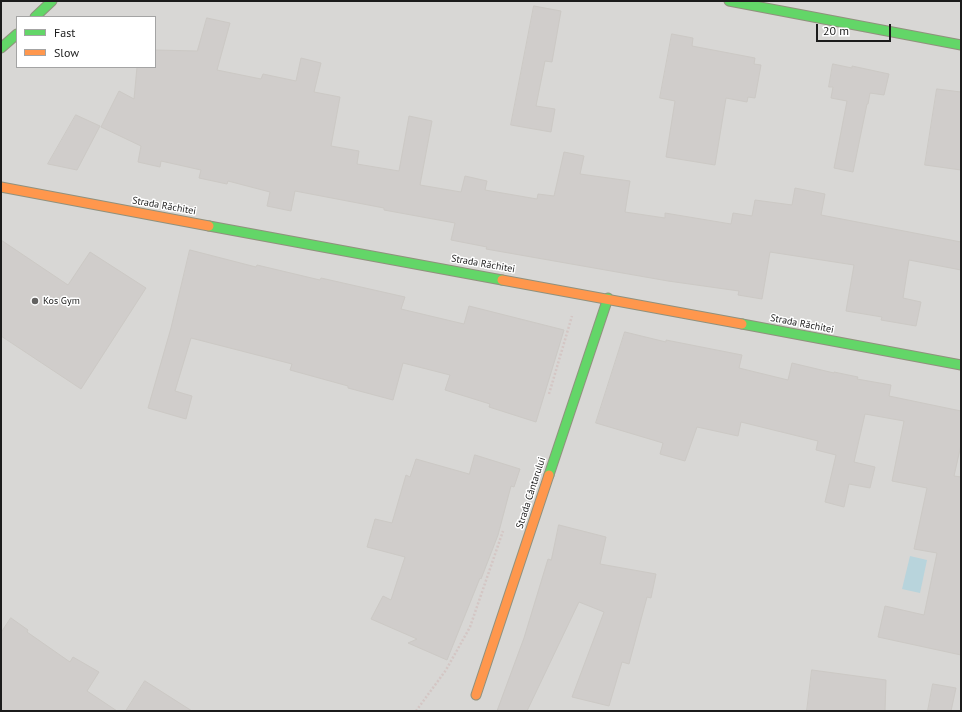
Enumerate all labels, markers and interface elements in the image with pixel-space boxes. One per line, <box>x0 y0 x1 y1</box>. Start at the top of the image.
legend <box>16 16 156 68</box>
scale bar <box>818 16 893 42</box>
text: 20 m <box>823 23 849 38</box>
text: Fast <box>54 25 75 40</box>
text: Slow <box>54 45 79 60</box>
street label: Strada Răchitei <box>131 194 197 218</box>
street label: Strada Răchitei <box>450 252 516 276</box>
place label: Kos Gym <box>43 295 80 307</box>
marker: Kos Gym <box>30 296 40 306</box>
street label: Strada Răchitei <box>769 312 835 336</box>
street label: Strada Cântarului <box>514 456 548 530</box>

